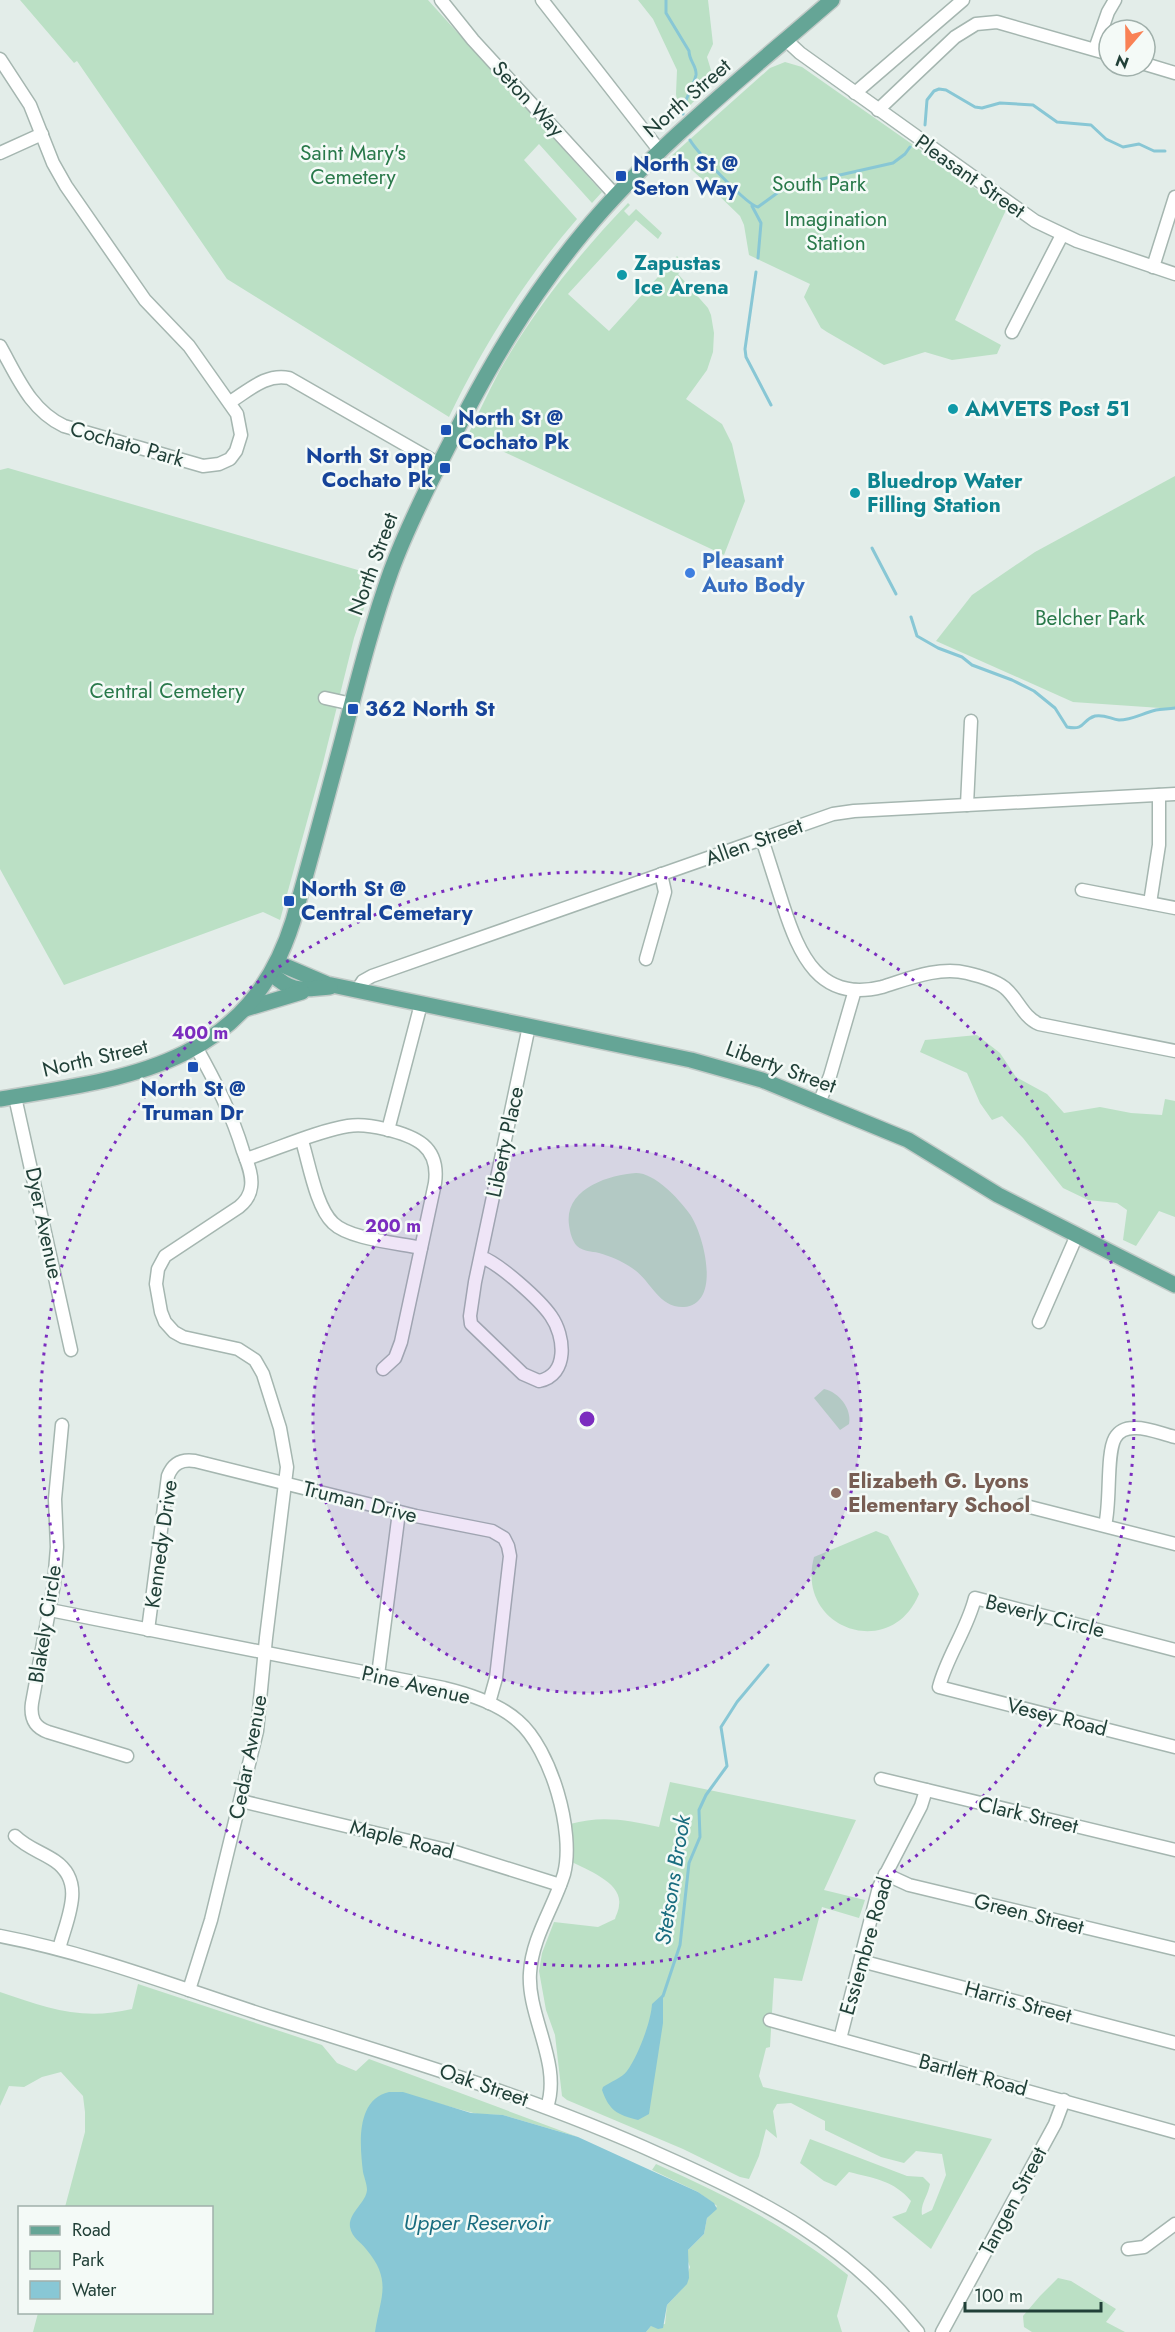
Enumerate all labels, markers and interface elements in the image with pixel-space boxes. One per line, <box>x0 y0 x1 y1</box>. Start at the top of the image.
north arrow <box>1097 18 1157 78</box>
text: N <box>1112 49 1132 75</box>
street label: North Street <box>637 51 737 145</box>
street label: Seton Way <box>485 54 572 144</box>
street label: Pleasant Street <box>909 127 1031 225</box>
park label: Saint Mary's Cemetery <box>300 138 406 192</box>
place label: North St @ Seton Way <box>633 149 739 203</box>
marker: North St @ Seton Way <box>614 169 628 183</box>
park label: South Park <box>772 169 867 199</box>
park label: Imagination Station <box>784 204 888 258</box>
place label: Zapustas Ice Arena <box>634 248 729 302</box>
marker: Zapustas Ice Arena <box>615 268 629 282</box>
place label: AMVETS Post 51 <box>964 394 1130 424</box>
marker: AMVETS Post 51 <box>946 402 960 416</box>
place label: North St @ Cochato Pk <box>458 403 569 457</box>
street label: Cochato Park <box>67 413 188 475</box>
marker: North St @ Cochato Pk <box>439 423 453 437</box>
place label: North St opp Cochato Pk <box>306 441 433 495</box>
marker: North St opp Cochato Pk <box>438 461 452 475</box>
place label: Bluedrop Water Filling Station <box>867 466 1023 520</box>
marker: Bluedrop Water Filling Station <box>848 486 862 500</box>
street label: North Street <box>341 508 405 620</box>
place label: Pleasant Auto Body <box>701 546 806 600</box>
marker: Pleasant Auto Body <box>683 566 697 580</box>
park label: Belcher Park <box>1035 603 1146 633</box>
park label: Central Cemetery <box>89 676 245 706</box>
place label: 362 North St <box>365 694 495 724</box>
marker: 362 North St <box>346 702 360 716</box>
street label: Allen Street <box>701 811 807 873</box>
place label: North St @ Central Cemetary <box>301 874 474 928</box>
marker: North St @ Central Cemetary <box>282 894 296 908</box>
text: 400 m <box>172 1020 228 1046</box>
street label: North Street <box>39 1031 151 1085</box>
street label: Liberty Street <box>722 1033 840 1101</box>
marker: North St @ Truman Dr <box>186 1060 200 1074</box>
place label: North St @ Truman Dr <box>141 1074 245 1128</box>
street label: Liberty Place <box>479 1084 531 1200</box>
street label: Dyer Avenue <box>18 1164 70 1282</box>
text: 200 m <box>365 1213 421 1239</box>
centre of rings <box>577 1409 597 1429</box>
place label: Elizabeth G. Lyons Elementary School <box>848 1466 1030 1520</box>
street label: Truman Drive <box>300 1473 420 1531</box>
street label: Kennedy Drive <box>137 1478 185 1610</box>
marker: Elizabeth G. Lyons Elementary School <box>829 1486 843 1500</box>
street label: Blakely Circle <box>21 1563 69 1685</box>
street label: Beverly Circle <box>982 1587 1108 1645</box>
street label: Pine Avenue <box>359 1658 473 1712</box>
street label: Vesey Road <box>1003 1690 1111 1744</box>
street label: Cedar Avenue <box>221 1692 275 1822</box>
street label: Clark Street <box>975 1789 1081 1841</box>
water label: Stetsons Brook <box>646 1811 698 1947</box>
street label: Maple Road <box>347 1812 457 1866</box>
street label: Essiembre Road <box>832 1873 900 2019</box>
street label: Green Street <box>971 1886 1087 1942</box>
street label: Harris Street <box>961 1973 1075 2031</box>
street label: Bartlett Road <box>915 2046 1031 2104</box>
street label: Oak Street <box>435 2056 533 2114</box>
street label: Tangen Street <box>972 2141 1054 2261</box>
legend <box>18 2206 213 2314</box>
water label: Upper Reservoir <box>404 2206 552 2238</box>
text: Road <box>72 2217 111 2243</box>
text: Park <box>72 2247 104 2273</box>
scale bar <box>965 2275 1102 2313</box>
text: Water <box>72 2277 117 2303</box>
text: 100 m <box>974 2283 1023 2309</box>

